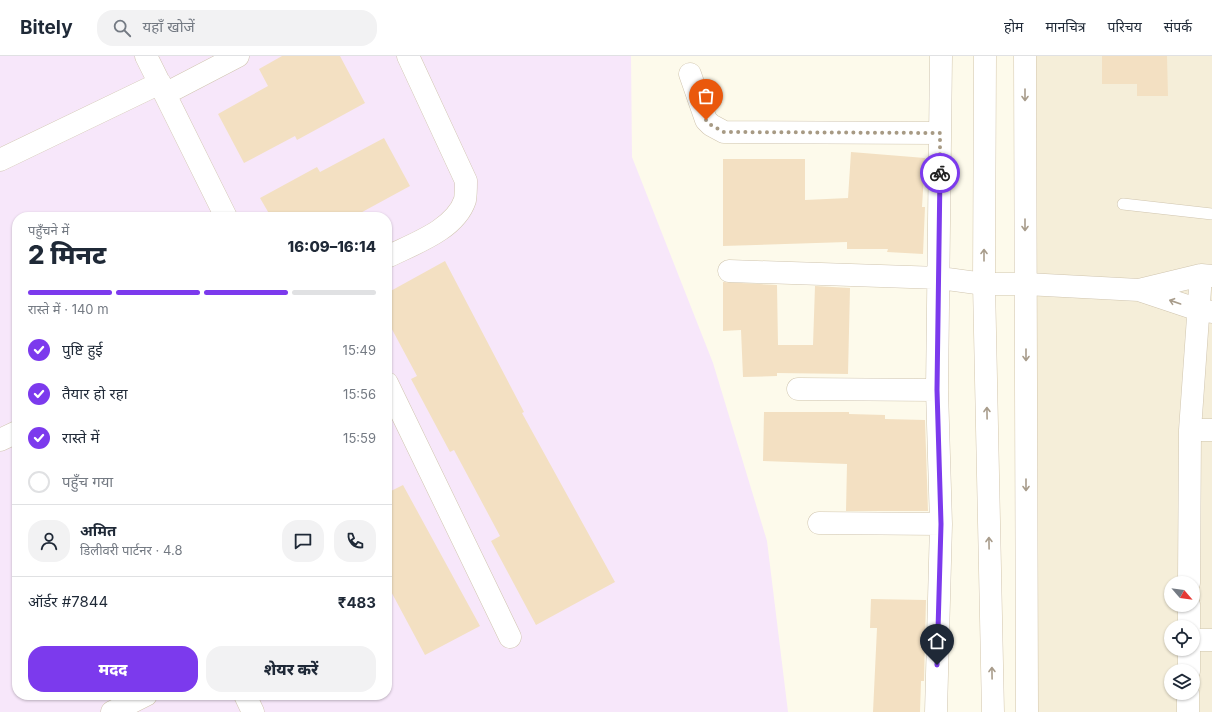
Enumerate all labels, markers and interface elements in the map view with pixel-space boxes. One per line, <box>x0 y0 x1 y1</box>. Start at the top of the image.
search box <box>97 10 377 46</box>
text: Bitely <box>20 16 73 39</box>
icon: search <box>111 17 133 39</box>
text: यहाँ खोजें <box>143 17 195 36</box>
text: होम <box>1004 18 1023 35</box>
text: मानचित्र <box>1045 18 1086 35</box>
text: परिचय <box>1108 18 1142 35</box>
text: संपर्क <box>1164 18 1192 35</box>
pin <box>689 79 723 120</box>
icon: bag <box>695 85 717 107</box>
one-way arrow <box>1021 88 1029 101</box>
courier <box>920 153 960 193</box>
icon: bike <box>929 162 951 184</box>
one-way arrow <box>1021 218 1029 231</box>
text: पहुँचने में <box>28 222 69 238</box>
text: 16:09–16:14 <box>288 237 376 256</box>
text: 2 मिनट <box>28 239 106 270</box>
one-way arrow <box>980 249 988 262</box>
one-way arrow <box>1169 298 1182 305</box>
text: रास्ते में · 140 m <box>28 301 109 317</box>
icon: check <box>28 339 50 361</box>
text: पुष्टि हुई <box>62 340 103 359</box>
text: 15:49 <box>343 342 376 358</box>
one-way arrow <box>1022 348 1030 361</box>
icon: check <box>28 383 50 405</box>
text: तैयार हो रहा <box>62 384 128 403</box>
text: 15:56 <box>343 386 376 402</box>
one-way arrow <box>983 407 991 420</box>
icon: check <box>28 427 50 449</box>
text: रास्ते में <box>62 428 100 447</box>
text: 15:59 <box>343 430 376 446</box>
text: पहुँच गया <box>62 472 113 491</box>
one-way arrow <box>1022 478 1030 491</box>
button: person <box>28 520 70 562</box>
button: chat <box>282 520 324 562</box>
button: phone <box>334 520 376 562</box>
text: अमित <box>80 521 116 540</box>
one-way arrow <box>985 537 993 550</box>
text: डिलीवरी पार्टनर · 4.8 <box>80 542 182 558</box>
north arrow <box>1164 576 1200 612</box>
map controls <box>1164 576 1200 700</box>
text: ऑर्डर #7844 <box>28 592 108 611</box>
text: ₹483 <box>338 593 376 612</box>
button: locate <box>1164 620 1200 656</box>
pin <box>920 624 954 665</box>
icon: home <box>926 630 948 652</box>
button: मदद <box>28 646 198 692</box>
button: शेयर करें <box>206 646 376 692</box>
button: layers <box>1164 664 1200 700</box>
one-way arrow <box>988 667 996 680</box>

